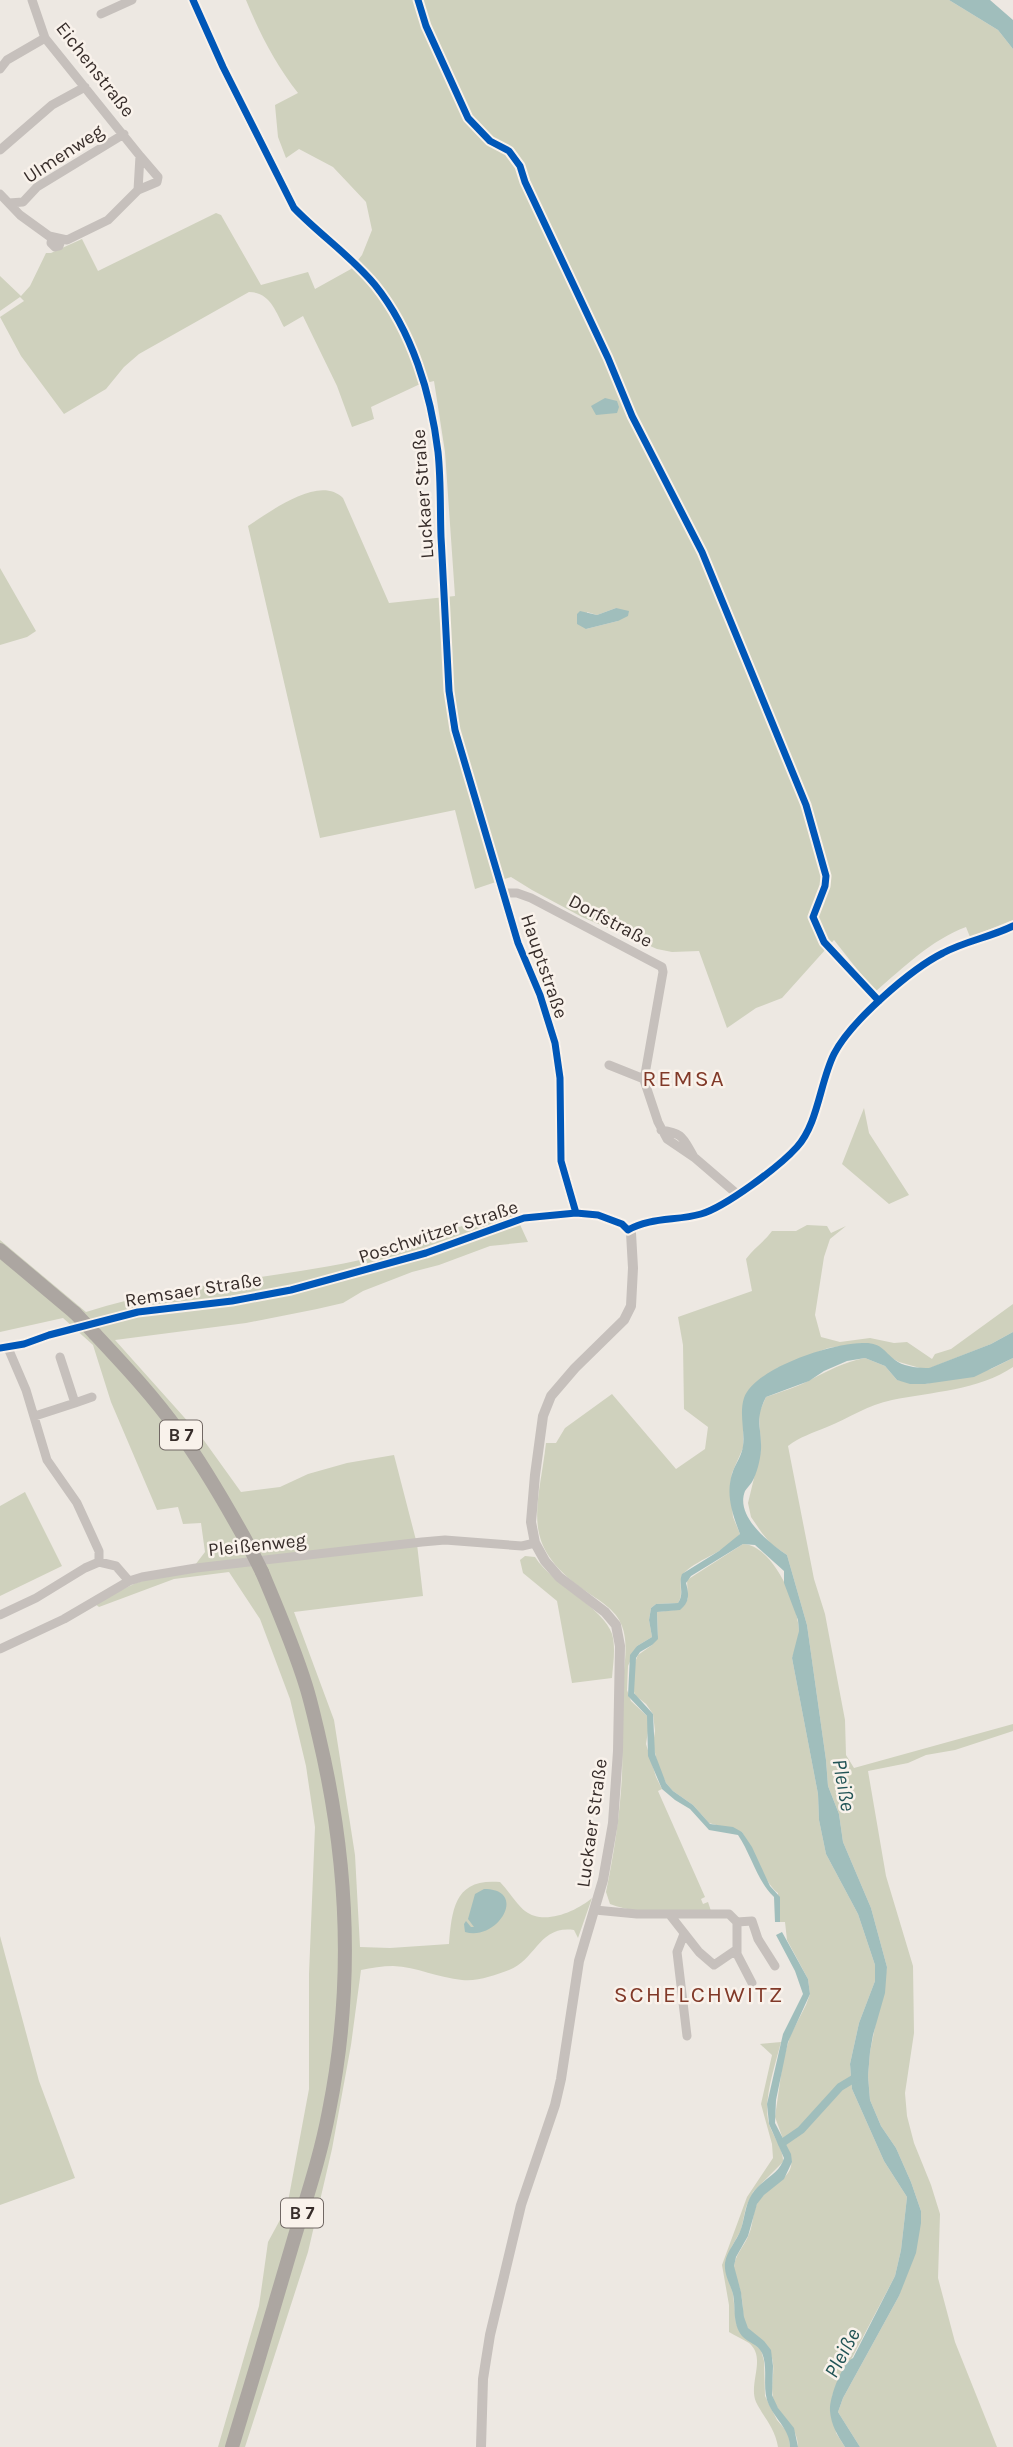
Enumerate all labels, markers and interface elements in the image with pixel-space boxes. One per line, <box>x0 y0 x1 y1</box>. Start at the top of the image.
street label: Eichenstraße <box>51 18 139 122</box>
street label: Ulmenweg <box>19 120 108 188</box>
street label: Luckaer Straße <box>407 428 439 559</box>
street label: Dorfstraße <box>565 890 656 952</box>
street label: Hauptstraße <box>516 911 572 1021</box>
district label: REMSA <box>642 1065 726 1092</box>
street label: Poschwitzer Straße <box>356 1196 521 1268</box>
street label: Remsaer Straße <box>123 1268 263 1312</box>
road number: B 7 <box>160 1420 202 1450</box>
street label: Pleißenweg <box>207 1529 307 1561</box>
street label: Luckaer Straße <box>572 1757 612 1889</box>
water label: Pleiße <box>828 1757 860 1813</box>
district label: SCHELCHWITZ <box>614 1981 784 2008</box>
road number: B 7 <box>281 2199 323 2228</box>
water label: Pleiße <box>819 2324 865 2382</box>

